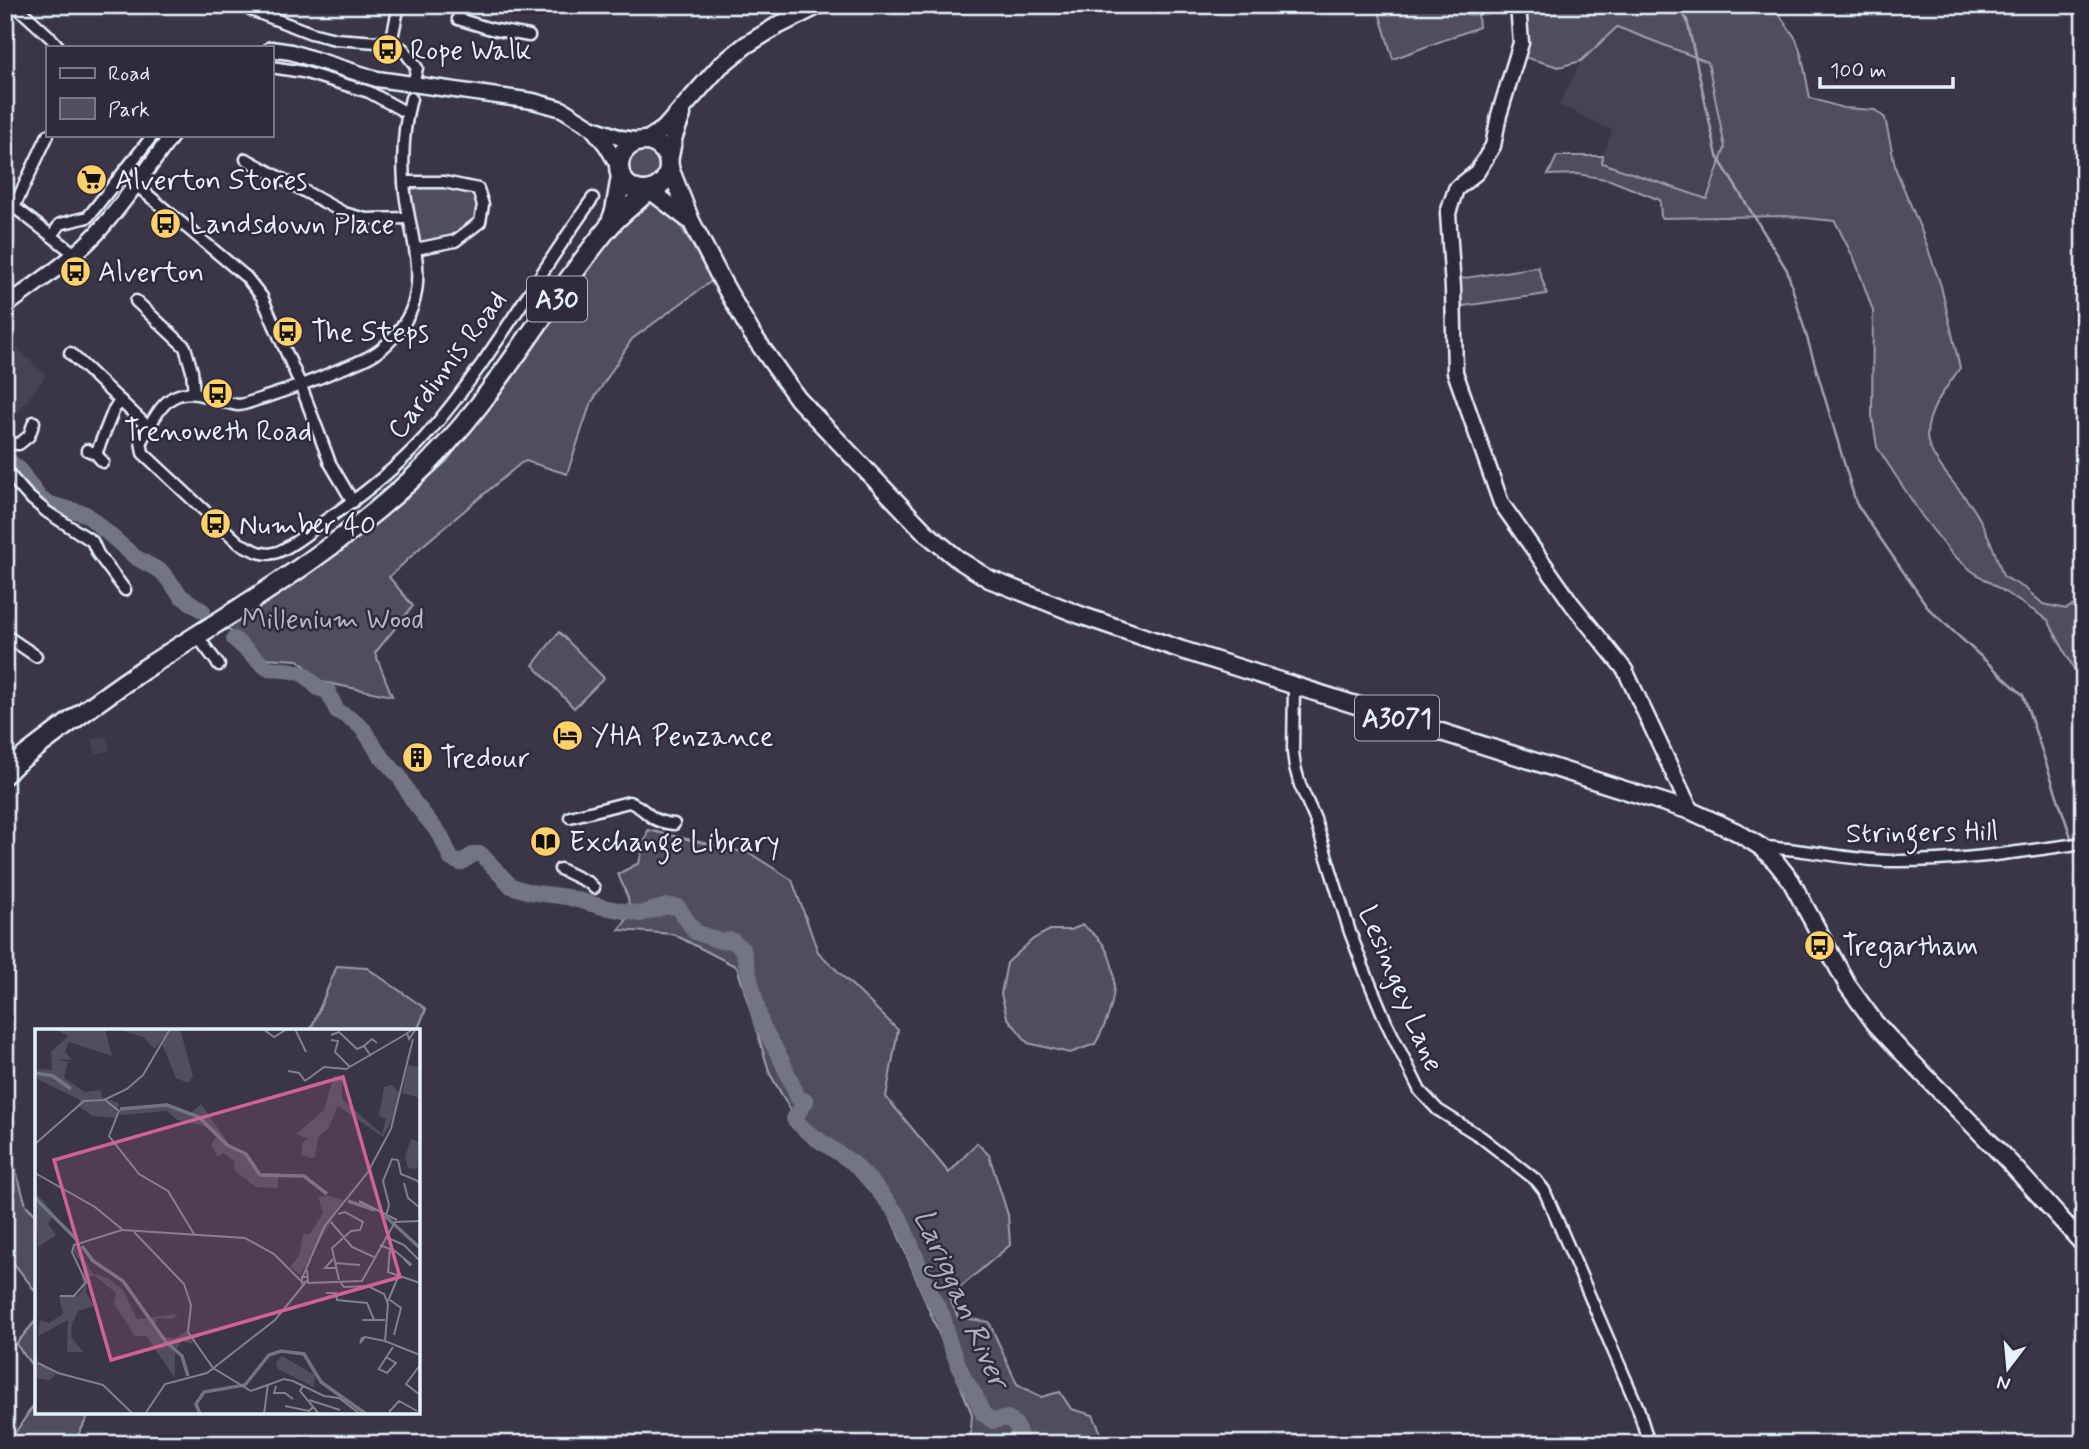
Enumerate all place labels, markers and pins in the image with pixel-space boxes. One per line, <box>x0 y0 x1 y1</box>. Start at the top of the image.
bus stop icon: Rope Walk <box>370 32 404 66</box>
place label: Rope Walk <box>410 33 532 70</box>
supermarket icon: Alverton Stores <box>75 162 109 196</box>
place label: Alverton Stores <box>115 163 307 200</box>
bus stop icon: Landsdown Place <box>149 206 183 240</box>
place label: Landsdown Place <box>189 207 395 244</box>
bus stop icon: Alverton <box>58 254 92 288</box>
place label: Alverton <box>98 255 204 292</box>
bus stop icon: The Steps <box>271 314 305 348</box>
place label: The Steps <box>311 315 429 352</box>
bus stop icon: Trenoweth Road <box>201 376 235 410</box>
place label: Trenoweth Road <box>124 414 312 451</box>
bus stop icon: Number 40 <box>199 507 233 541</box>
place label: Number 40 <box>239 508 376 545</box>
hotel icon: YHA Penzance <box>551 718 585 752</box>
place label: YHA Penzance <box>591 719 774 756</box>
building icon: Tredour <box>400 740 434 774</box>
place label: Tredour <box>440 741 530 778</box>
library icon: Exchange Library <box>529 824 563 858</box>
place label: Exchange Library <box>569 825 780 865</box>
bus stop icon: Tregartham <box>1802 928 1836 962</box>
place label: Tregartham <box>1842 929 1978 968</box>

